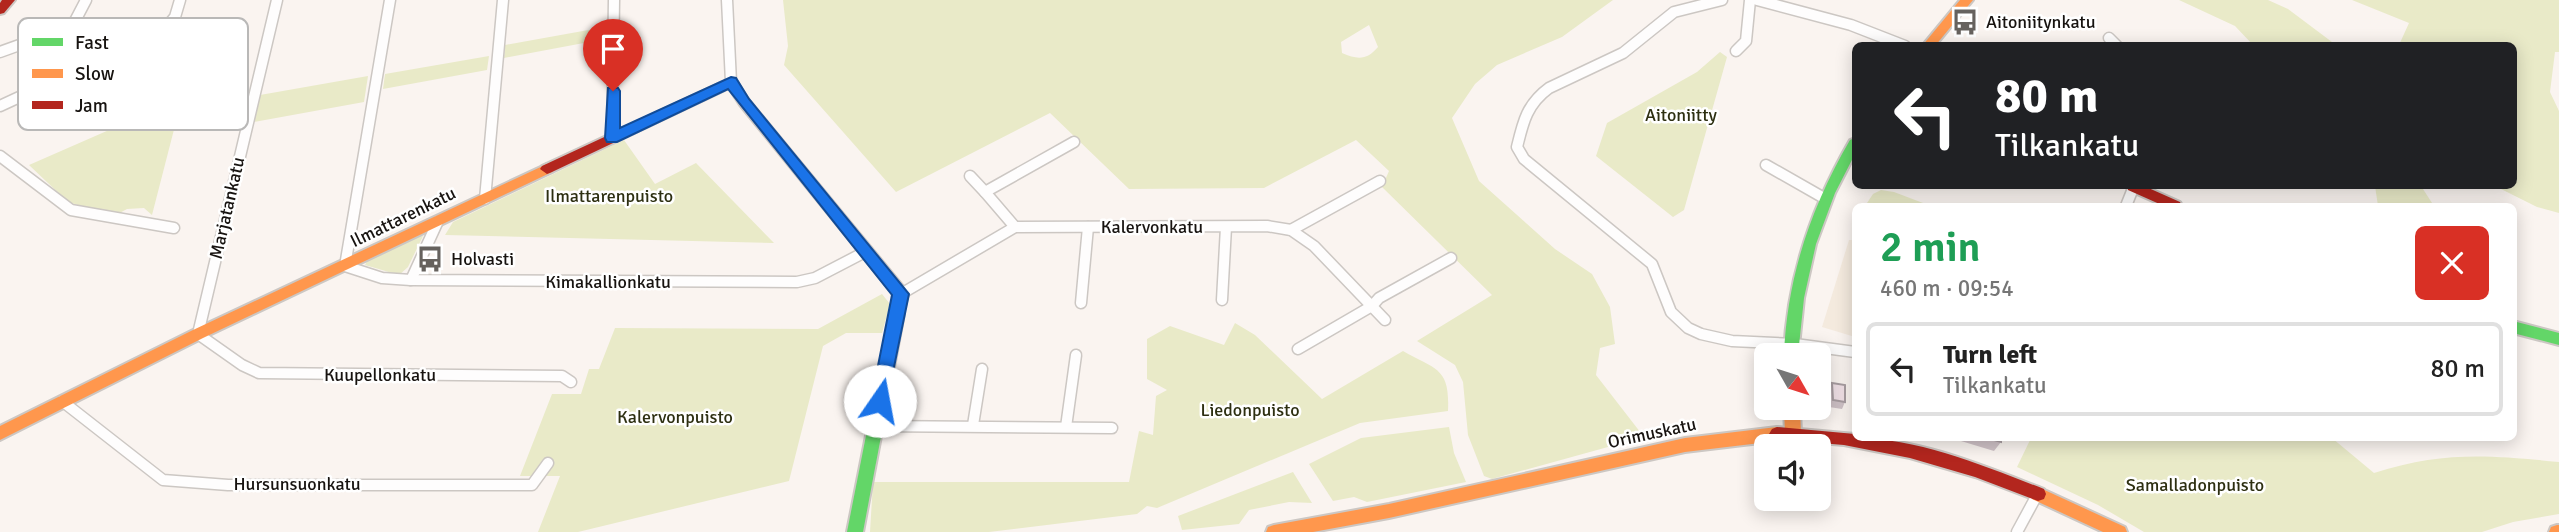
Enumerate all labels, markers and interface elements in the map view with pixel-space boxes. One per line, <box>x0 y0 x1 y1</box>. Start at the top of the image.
bus stop icon: Aitoniitynkatu <box>1950 7 1980 37</box>
place label: Aitoniitynkatu <box>1986 11 2096 33</box>
legend <box>18 18 248 130</box>
pin <box>583 19 643 91</box>
icon: arrive <box>594 30 632 68</box>
text: Fast <box>75 31 109 55</box>
text: Slow <box>75 62 115 86</box>
text: 80 m <box>1995 66 2098 126</box>
icon: left <box>1880 70 1971 161</box>
text: Jam <box>75 94 108 118</box>
park label: Aitoniitty <box>1645 104 1718 126</box>
text: Tilkankatu <box>1995 126 2139 165</box>
street label: Marjatankatu <box>205 155 249 261</box>
street label: Ilmattarenkatu <box>347 182 459 252</box>
park label: Ilmattarenpuisto <box>545 185 673 207</box>
street label: Kalervonkatu <box>1101 216 1203 238</box>
text: 2 min <box>1880 222 1981 273</box>
button: close <box>2415 226 2489 300</box>
bus stop icon: Holvasti <box>415 244 445 274</box>
place label: Holvasti <box>451 248 514 270</box>
street label: Kimakallionkatu <box>545 271 671 293</box>
text: 460 m · 09:54 <box>1880 274 2014 303</box>
text: Turn left <box>1943 339 2037 371</box>
north arrow <box>1754 343 1830 420</box>
map controls <box>1754 343 1831 511</box>
icon: left <box>1884 350 1922 388</box>
text: 80 m <box>2430 353 2485 385</box>
street label: Kuupellonkatu <box>324 364 436 386</box>
position arrow <box>843 364 917 438</box>
text: Tilkankatu <box>1943 371 2047 400</box>
park label: Liedonpuisto <box>1200 399 1300 421</box>
park label: Kalervonpuisto <box>617 406 733 428</box>
street label: Orimuskatu <box>1606 413 1698 453</box>
button: sound <box>1754 434 1831 511</box>
street label: Hursunsuonkatu <box>233 473 361 495</box>
park label: Samalladonpuisto <box>2126 474 2264 496</box>

